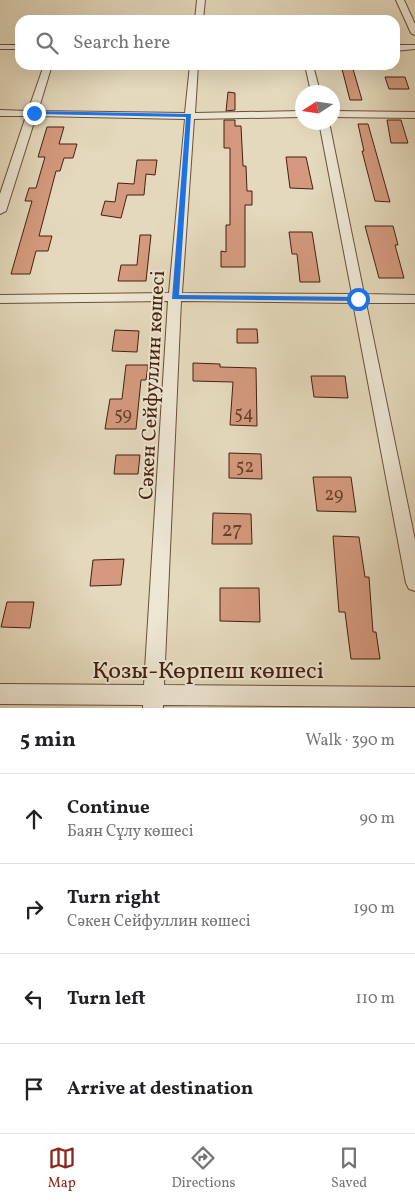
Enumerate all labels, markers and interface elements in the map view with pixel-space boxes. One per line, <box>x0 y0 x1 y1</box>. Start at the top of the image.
search box <box>15 15 400 70</box>
icon: search <box>33 29 61 57</box>
text: Search here <box>73 30 170 56</box>
north arrow <box>295 85 340 130</box>
route end <box>23 102 46 125</box>
street label: Сәкен Сейфуллин көшесі <box>133 270 173 500</box>
route start <box>347 288 370 311</box>
house number: 54 <box>234 402 254 427</box>
house number: 59 <box>114 403 132 428</box>
house number: 52 <box>236 455 254 480</box>
house number: 29 <box>325 483 343 508</box>
house number: 27 <box>222 516 242 545</box>
street label: Қозы-Көрпеш көшесі <box>92 655 324 689</box>
text: 5 min <box>20 726 76 755</box>
text: Walk · 390 m <box>306 730 395 752</box>
text: Continue <box>67 795 150 821</box>
icon: ahead <box>20 805 48 833</box>
text: 90 m <box>359 808 395 830</box>
text: Баян Сұлу көшесі <box>67 821 193 843</box>
text: Turn right <box>67 885 160 911</box>
icon: right <box>20 895 48 923</box>
text: 190 m <box>353 898 395 920</box>
text: Сәкен Сейфуллин көшесі <box>67 911 251 933</box>
icon: left <box>20 985 48 1013</box>
text: Turn left <box>67 986 146 1012</box>
text: 110 m <box>356 988 395 1010</box>
icon: arrive <box>20 1075 48 1103</box>
text: Arrive at destination <box>67 1076 253 1102</box>
tab: Map <box>48 1144 76 1193</box>
tab: Directions <box>171 1144 236 1193</box>
tab: Saved <box>331 1144 367 1193</box>

